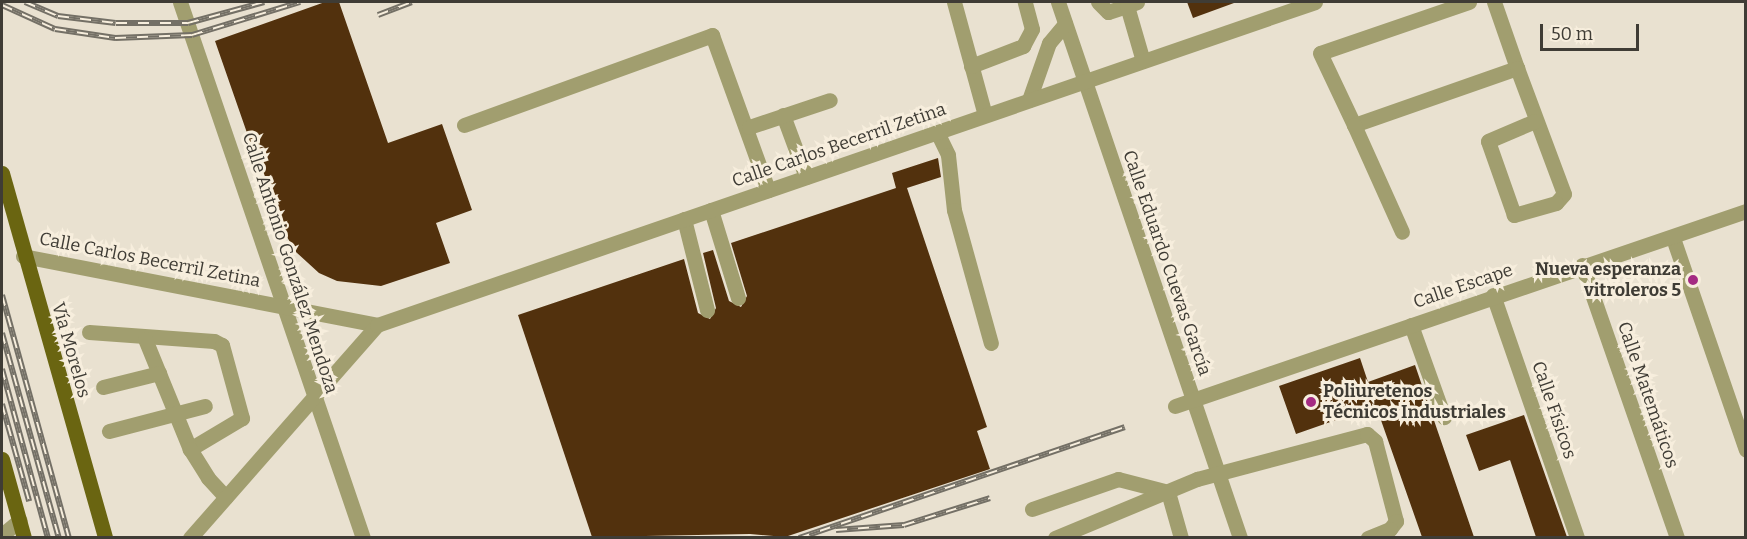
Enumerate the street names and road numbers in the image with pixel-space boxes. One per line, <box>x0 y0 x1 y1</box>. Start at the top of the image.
street label: Calle Carlos Becerril Zetina <box>729 98 949 192</box>
street label: Calle Antonio González Mendoza <box>237 130 343 396</box>
street label: Calle Eduardo Cuevas García <box>1118 147 1216 379</box>
street label: Calle Carlos Becerril Zetina <box>38 228 262 292</box>
street label: Calle Escape <box>1410 259 1516 313</box>
street label: Vía Morelos <box>47 300 95 400</box>
street label: Calle Matemáticos <box>1613 319 1683 471</box>
street label: Calle Físicos <box>1527 358 1581 462</box>

